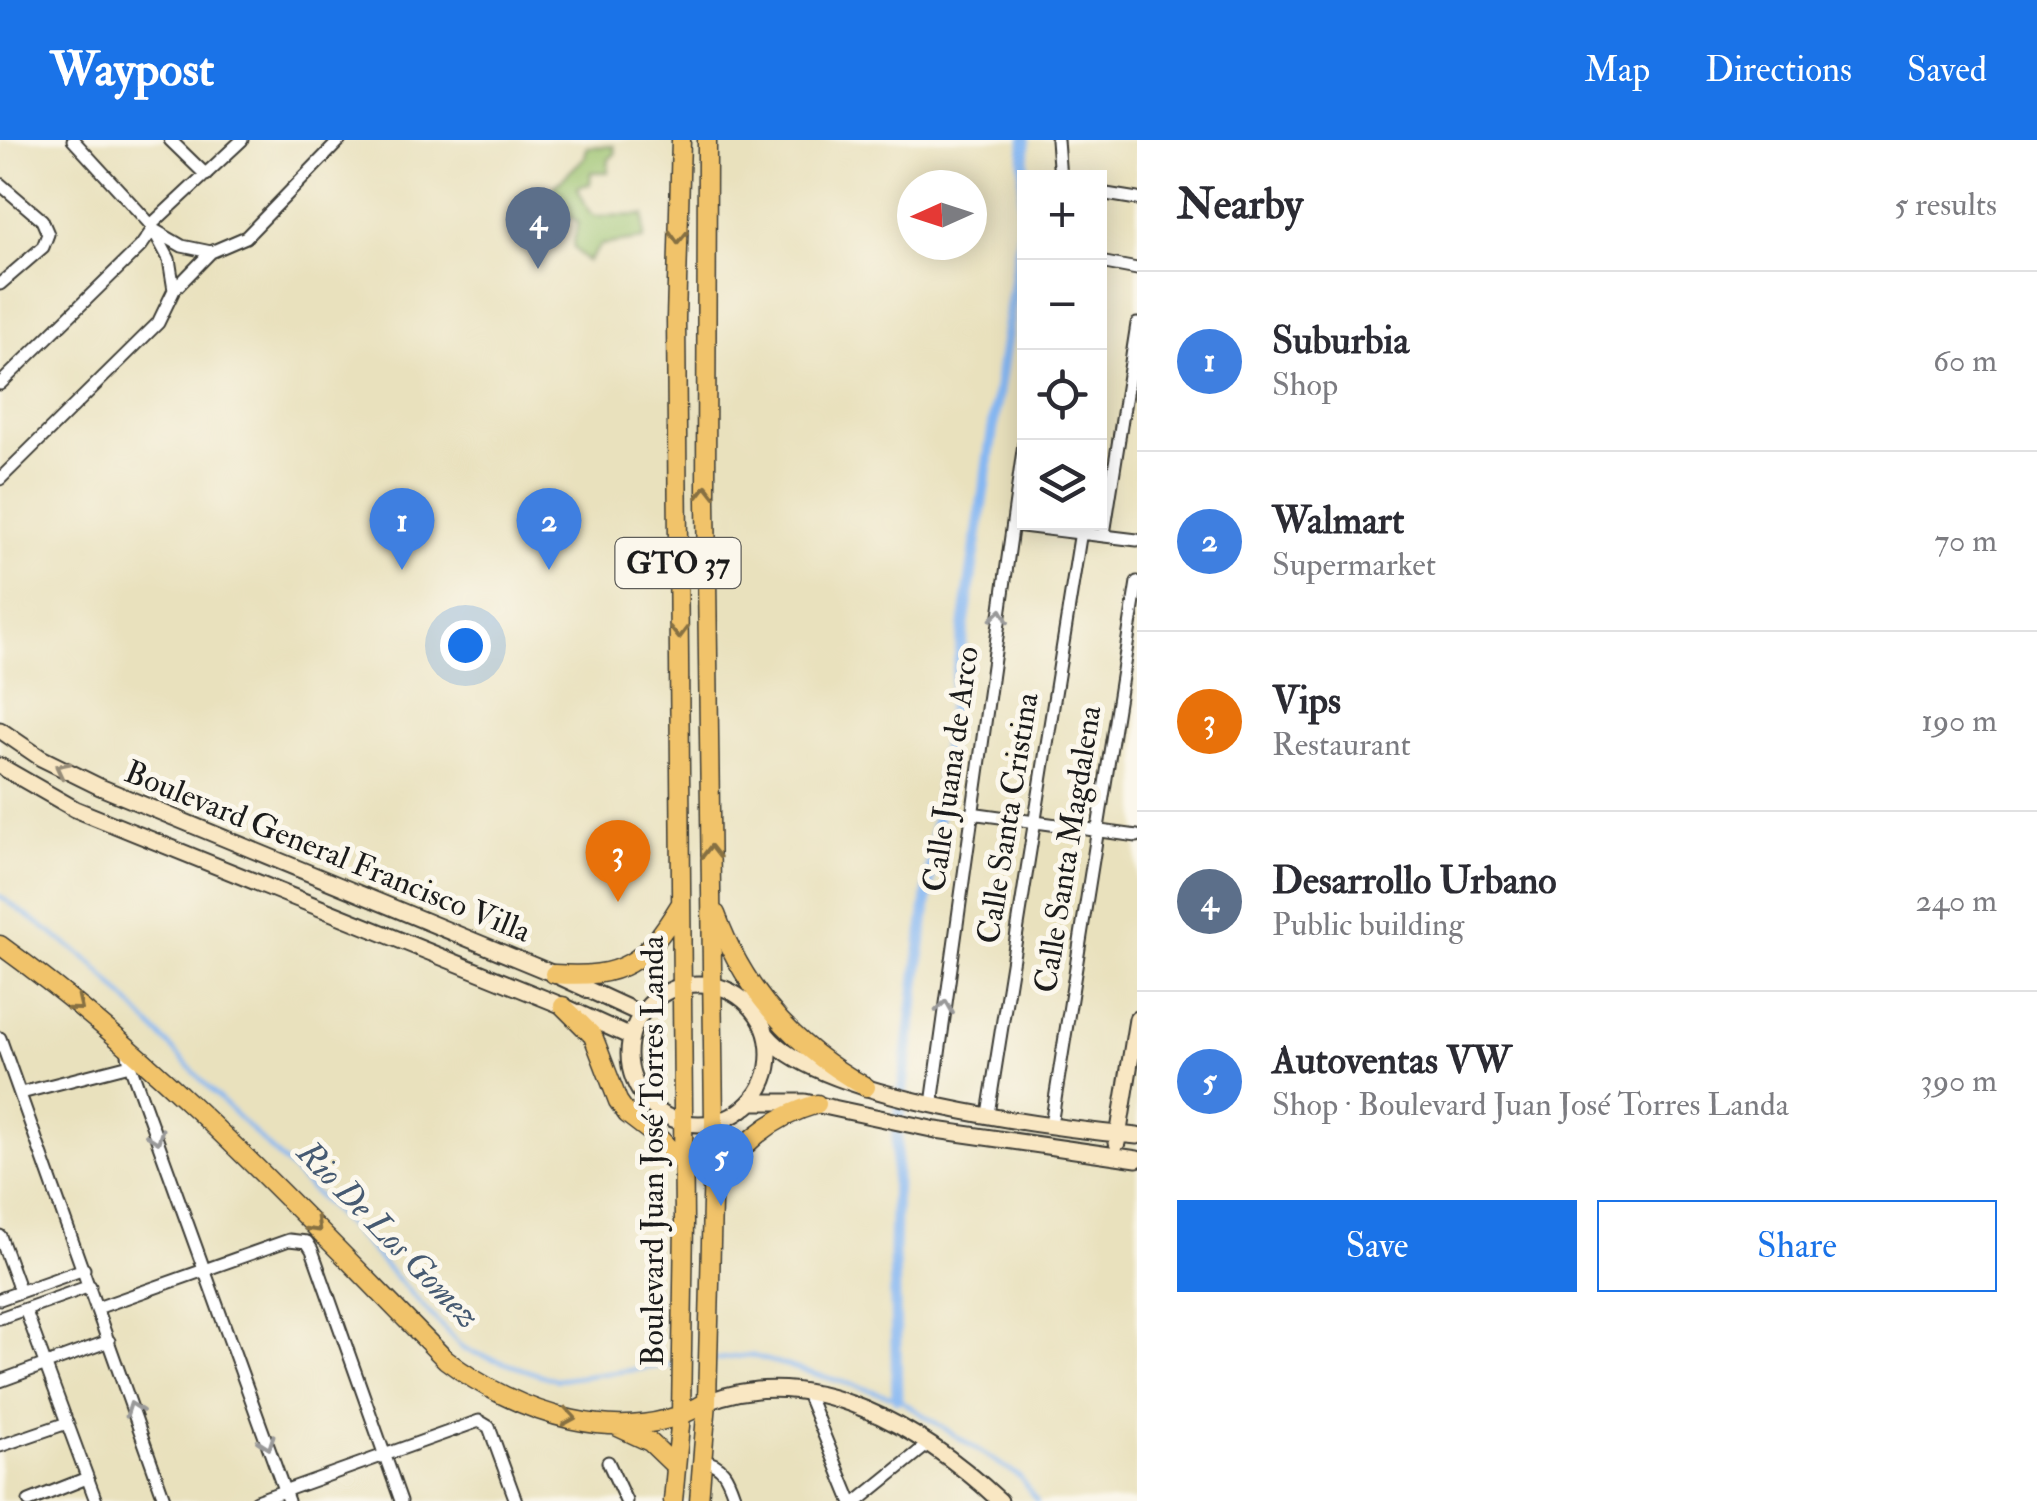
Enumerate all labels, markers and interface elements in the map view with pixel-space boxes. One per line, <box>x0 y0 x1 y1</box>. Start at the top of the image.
text: Waypost <box>50 40 214 100</box>
text: Map <box>1584 48 1650 92</box>
text: Directions <box>1705 48 1852 92</box>
text: Saved <box>1907 48 1987 92</box>
north arrow <box>897 170 987 260</box>
map controls <box>1017 170 1107 530</box>
button: + <box>1017 170 1107 260</box>
text: Nearby <box>1177 179 1303 231</box>
text: 5 results <box>1894 185 1997 225</box>
pin: 4 <box>506 186 570 269</box>
one-way arrow <box>667 230 688 246</box>
button: − <box>1017 260 1107 350</box>
text: Suburbia <box>1272 317 1409 365</box>
text: 1 <box>1204 341 1215 381</box>
text: 60 m <box>1933 341 1997 381</box>
button: locate <box>1017 350 1107 440</box>
text: Shop <box>1272 365 1338 405</box>
button: layers <box>1017 440 1107 530</box>
one-way arrow <box>695 484 717 500</box>
pin: 1 <box>370 488 434 570</box>
pin: 2 <box>516 488 582 570</box>
text: Walmart <box>1272 497 1404 545</box>
text: 2 <box>1201 521 1218 561</box>
text: 70 m <box>1934 521 1997 561</box>
road number: GTO 37 <box>616 538 740 588</box>
text: Supermarket <box>1272 545 1436 585</box>
one-way arrow <box>989 608 1010 624</box>
your location <box>440 620 491 671</box>
one-way arrow <box>668 625 689 641</box>
street label: Calle Juana de Arco <box>914 644 988 894</box>
text: Vips <box>1272 677 1341 725</box>
street label: Calle Santa Cristina <box>968 689 1048 946</box>
text: 3 <box>1203 701 1216 741</box>
text: 190 m <box>1921 701 1997 741</box>
street label: Calle Santa Magdalena <box>1026 702 1111 996</box>
text: Restaurant <box>1272 725 1411 765</box>
street label: Boulevard General Francisco Villa <box>119 752 537 952</box>
one-way arrow <box>55 762 73 781</box>
pin: 3 <box>586 820 650 902</box>
one-way arrow <box>700 844 722 860</box>
text: Desarrollo Urbano <box>1272 857 1557 905</box>
text: 4 <box>1201 881 1218 921</box>
text: 240 m <box>1916 881 1997 921</box>
text: Public building <box>1272 905 1464 945</box>
street label: Boulevard Juan José Torres Landa <box>633 935 673 1367</box>
one-way arrow <box>66 993 84 1011</box>
one-way arrow <box>934 999 955 1015</box>
text: Autoventas VW <box>1272 1037 1511 1085</box>
text: 5 <box>1202 1061 1217 1101</box>
text: 390 m <box>1920 1061 1997 1101</box>
text: Shop · Boulevard Juan José Torres Landa <box>1272 1085 1789 1125</box>
pin: 5 <box>688 1124 754 1206</box>
one-way arrow <box>144 1128 165 1145</box>
water label: Rio De Los Gomez <box>287 1131 489 1338</box>
button: Save <box>1177 1200 1577 1292</box>
button: Share <box>1597 1200 1997 1292</box>
one-way arrow <box>303 1215 321 1233</box>
one-way arrow <box>124 1402 145 1419</box>
one-way arrow <box>561 1406 577 1427</box>
one-way arrow <box>255 1433 276 1450</box>

